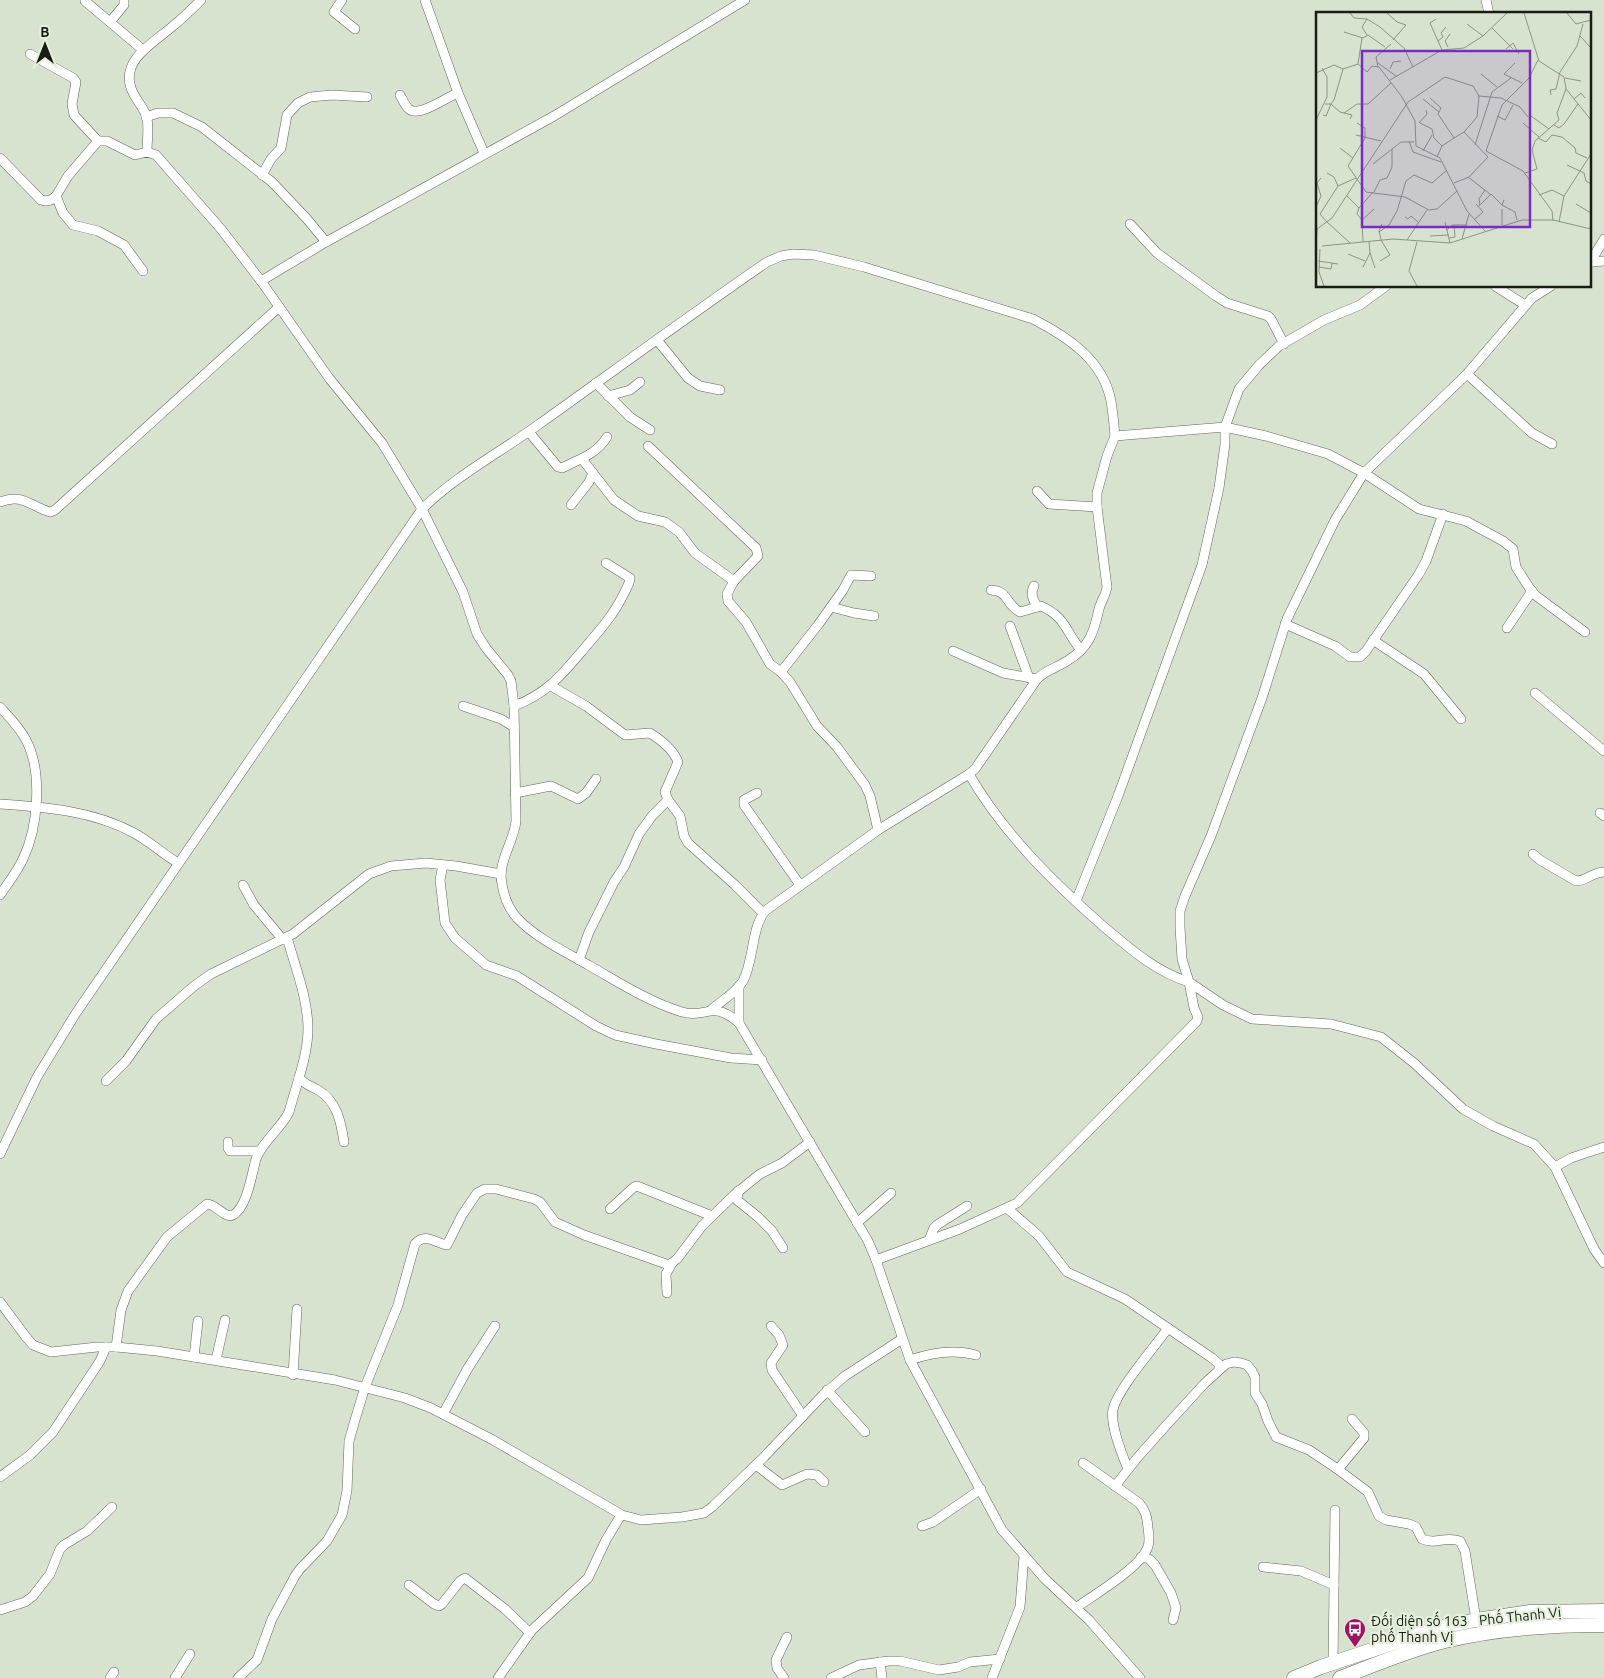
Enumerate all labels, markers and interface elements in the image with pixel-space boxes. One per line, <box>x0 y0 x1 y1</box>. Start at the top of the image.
inset map <box>1316 12 1592 288</box>
north arrow <box>20 20 70 70</box>
text: B <box>40 24 50 40</box>
street label: Phố Thanh Vị <box>1478 1601 1562 1628</box>
place label: Đối diện số 163 phố Thanh Vị <box>1371 1611 1468 1645</box>
bus stop icon: Đối diện số 163 phố Thanh Vị <box>1343 1617 1367 1648</box>

